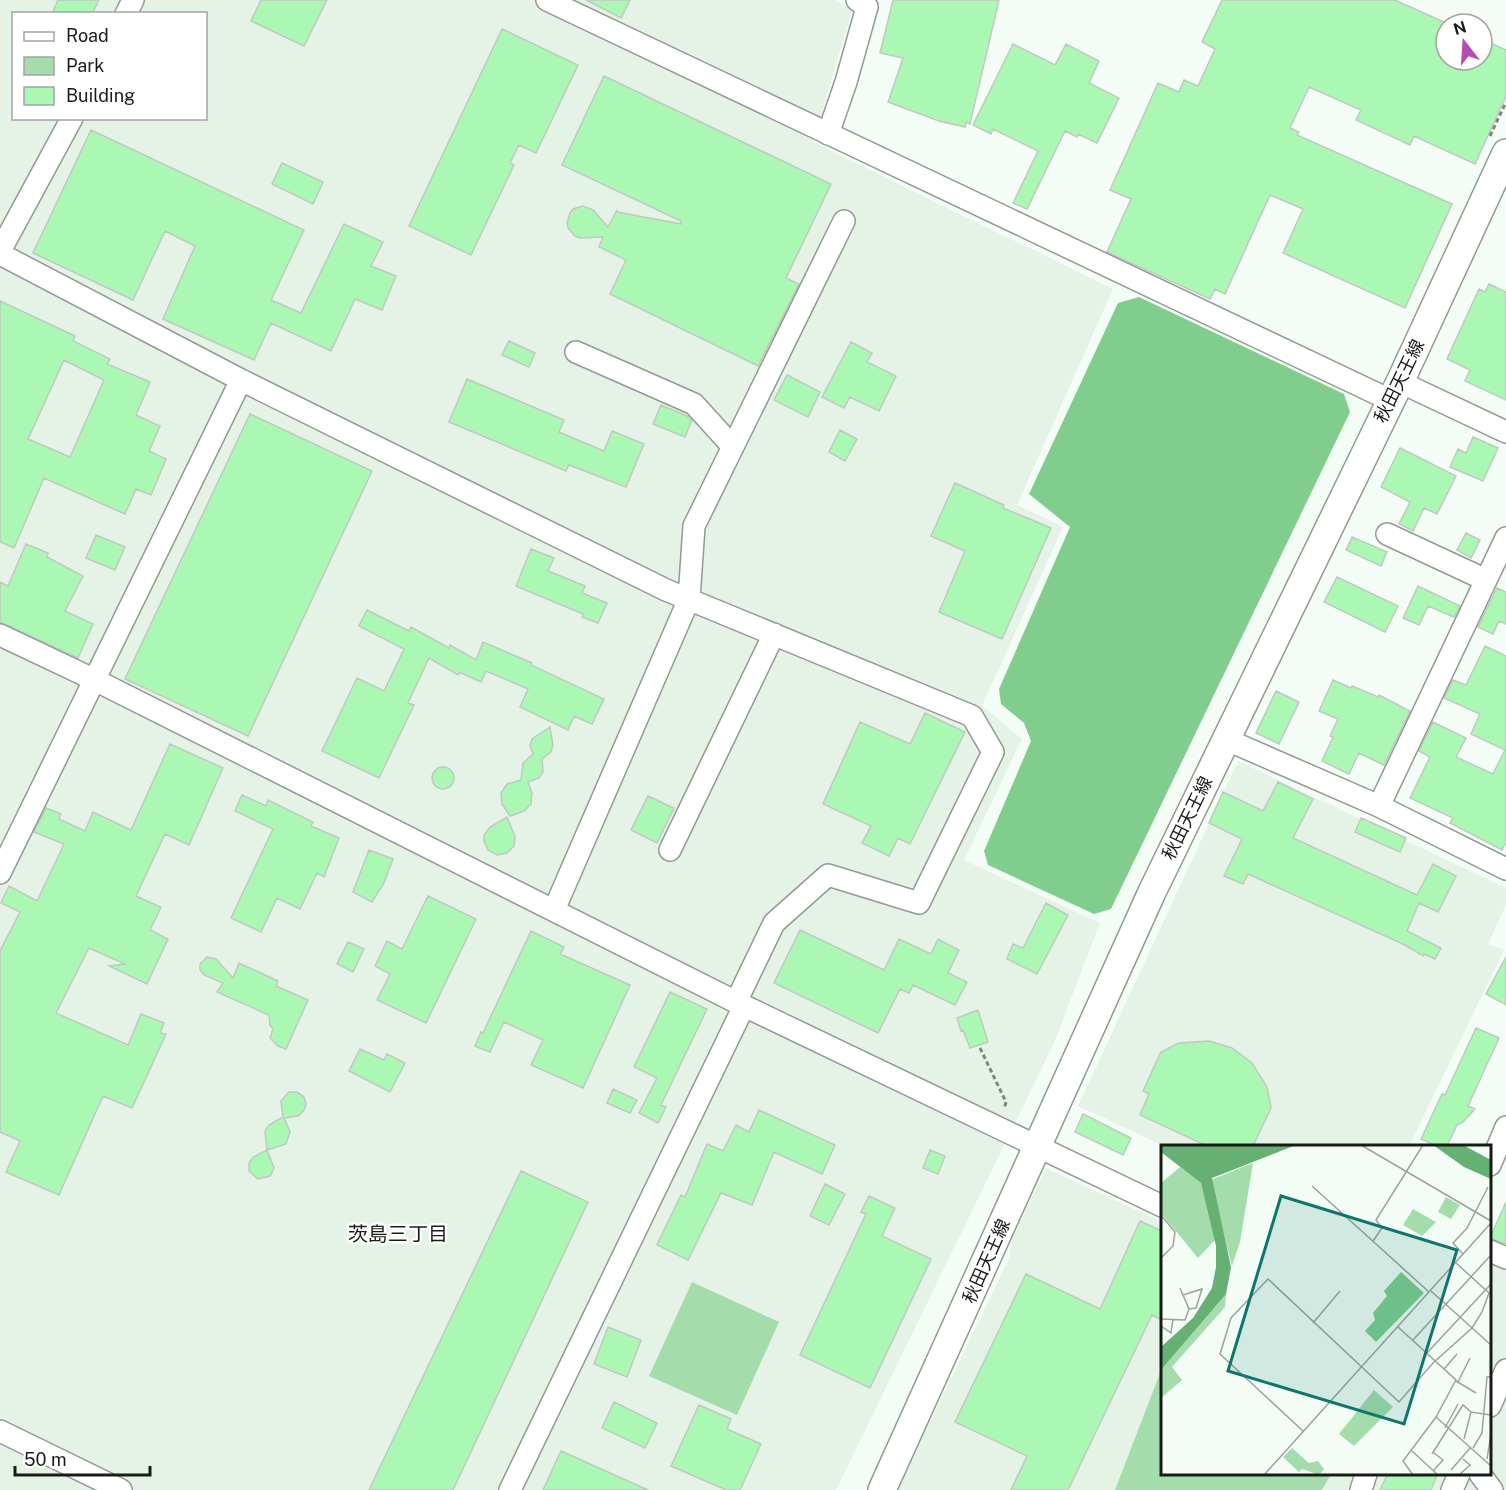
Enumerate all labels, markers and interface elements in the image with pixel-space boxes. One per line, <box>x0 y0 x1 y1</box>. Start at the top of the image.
legend <box>12 12 207 120</box>
north arrow <box>1434 12 1494 72</box>
text: N <box>1451 17 1469 39</box>
text: Road <box>66 25 109 46</box>
text: Park <box>66 55 104 76</box>
text: Building <box>66 85 135 106</box>
street label: 秋田天王線 <box>1370 336 1428 426</box>
street label: 秋田天王線 <box>1158 773 1216 863</box>
inset map <box>1161 1145 1491 1475</box>
street label: 秋田天王線 <box>958 1216 1014 1306</box>
district label: 茨島三丁目 <box>348 1222 448 1246</box>
scale bar <box>15 1439 150 1477</box>
text: 50 m <box>24 1449 67 1470</box>

